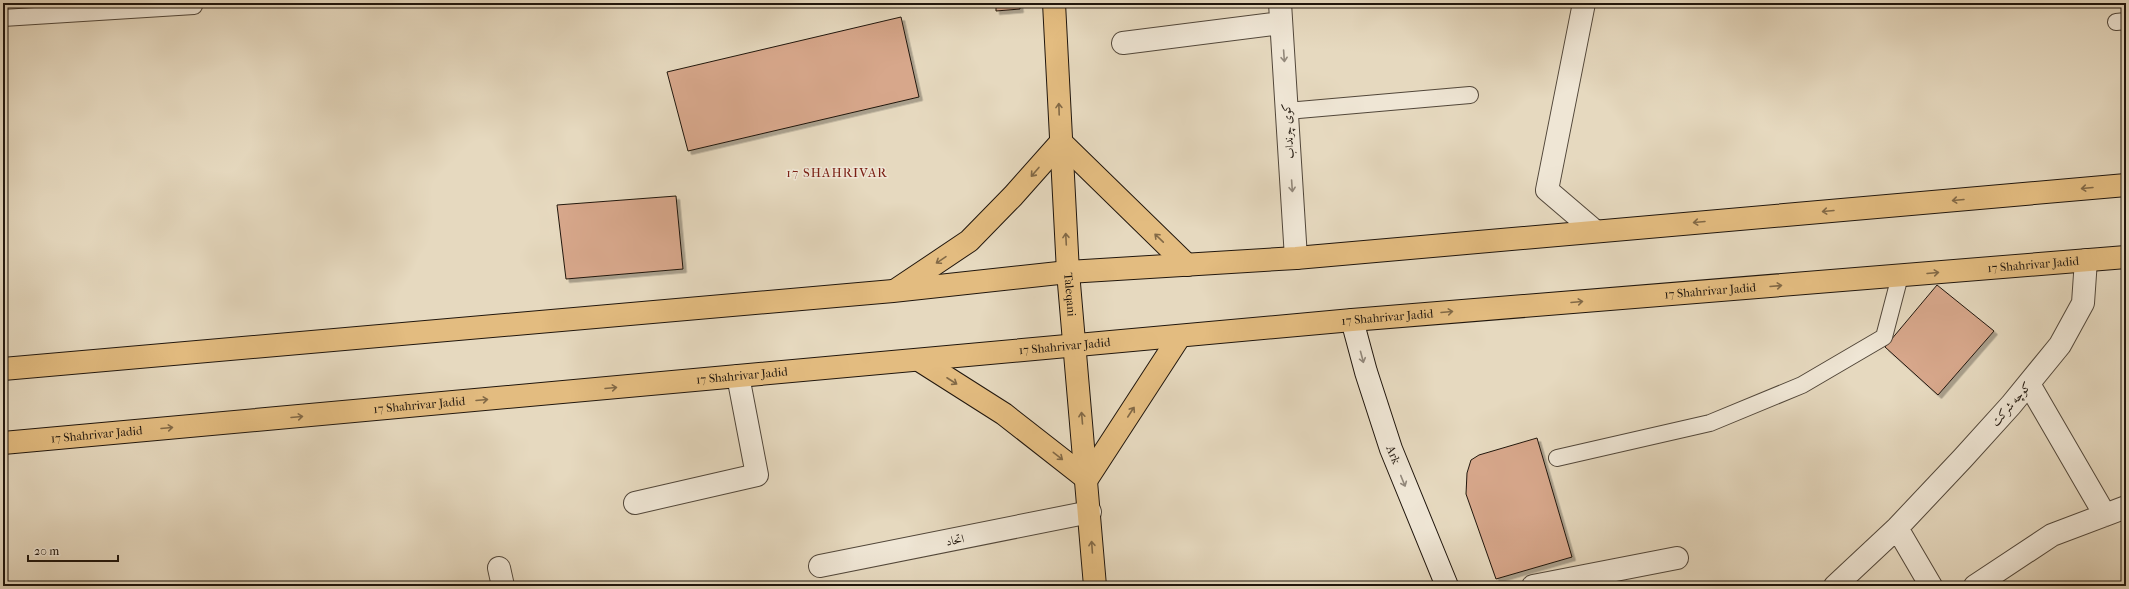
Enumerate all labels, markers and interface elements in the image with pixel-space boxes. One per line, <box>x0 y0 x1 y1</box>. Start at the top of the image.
one-way arrow <box>1280 49 1287 62</box>
street label: کوی چرنداب <box>1279 102 1298 159</box>
one-way arrow <box>1055 103 1063 116</box>
district label: 17 SHAHRIVAR <box>786 165 888 180</box>
one-way arrow <box>1031 166 1040 176</box>
one-way arrow <box>1288 179 1295 192</box>
one-way arrow <box>2081 185 2094 192</box>
one-way arrow <box>1952 196 1965 203</box>
one-way arrow <box>1822 207 1835 214</box>
one-way arrow <box>1693 219 1706 226</box>
one-way arrow <box>1063 233 1070 246</box>
one-way arrow <box>1154 233 1164 243</box>
street label: 17 Shahrivar Jadid <box>1987 254 2080 275</box>
one-way arrow <box>935 256 946 264</box>
one-way arrow <box>1926 269 1939 277</box>
street label: Taleqani <box>1061 272 1079 318</box>
street label: 17 Shahrivar Jadid <box>1664 280 1757 302</box>
one-way arrow <box>1769 282 1782 289</box>
one-way arrow <box>1570 298 1583 305</box>
street label: 17 Shahrivar Jadid <box>1341 306 1434 328</box>
one-way arrow <box>1440 308 1453 316</box>
street label: 17 Shahrivar Jadid <box>1018 335 1111 357</box>
one-way arrow <box>1359 351 1366 364</box>
street label: 17 Shahrivar Jadid <box>696 364 789 387</box>
one-way arrow <box>946 377 958 385</box>
street label: کوچه شرکت <box>1988 379 2036 430</box>
one-way arrow <box>605 384 618 392</box>
street label: 17 Shahrivar Jadid <box>373 394 466 416</box>
one-way arrow <box>475 396 488 403</box>
one-way arrow <box>1127 406 1135 417</box>
one-way arrow <box>1078 412 1085 425</box>
one-way arrow <box>290 413 303 420</box>
street label: 17 Shahrivar Jadid <box>50 423 143 446</box>
one-way arrow <box>160 425 173 432</box>
street label: Ark <box>1383 442 1404 467</box>
one-way arrow <box>1052 452 1063 461</box>
one-way arrow <box>1400 474 1408 486</box>
street label: اتحاد <box>945 531 966 549</box>
scale bar <box>28 537 118 563</box>
one-way arrow <box>1089 541 1096 554</box>
text: 20 m <box>34 544 59 558</box>

